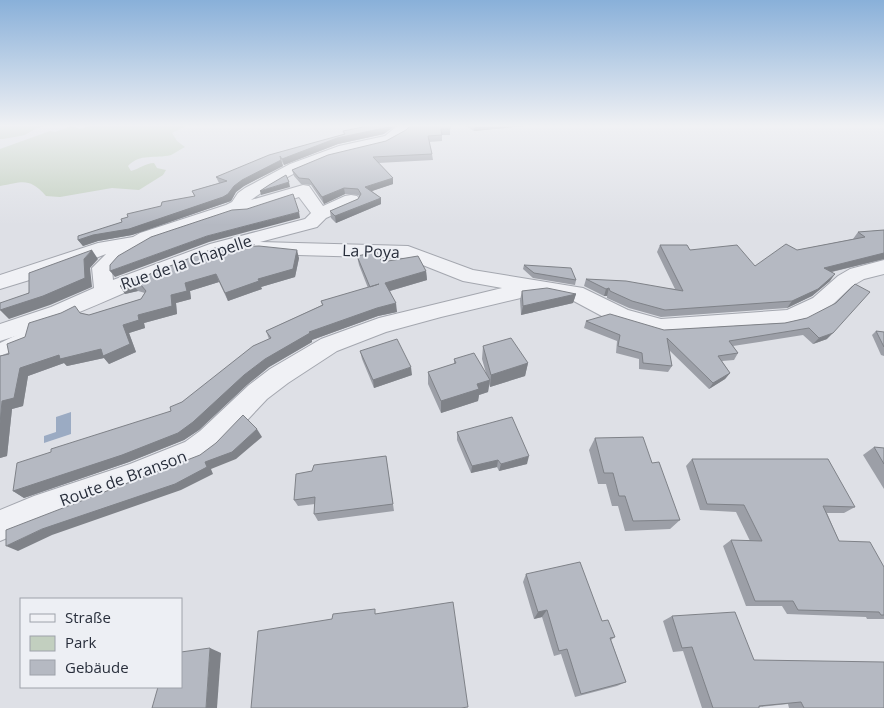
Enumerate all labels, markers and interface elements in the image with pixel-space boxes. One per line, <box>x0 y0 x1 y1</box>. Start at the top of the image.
street label: Rue de la Chapelle <box>117 229 255 295</box>
street label: La Poya <box>342 239 400 263</box>
street label: Route de Branson <box>56 445 190 511</box>
legend <box>20 598 182 688</box>
text: Straße <box>65 607 111 627</box>
text: Park <box>65 632 96 652</box>
text: Gebäude <box>65 657 129 677</box>

